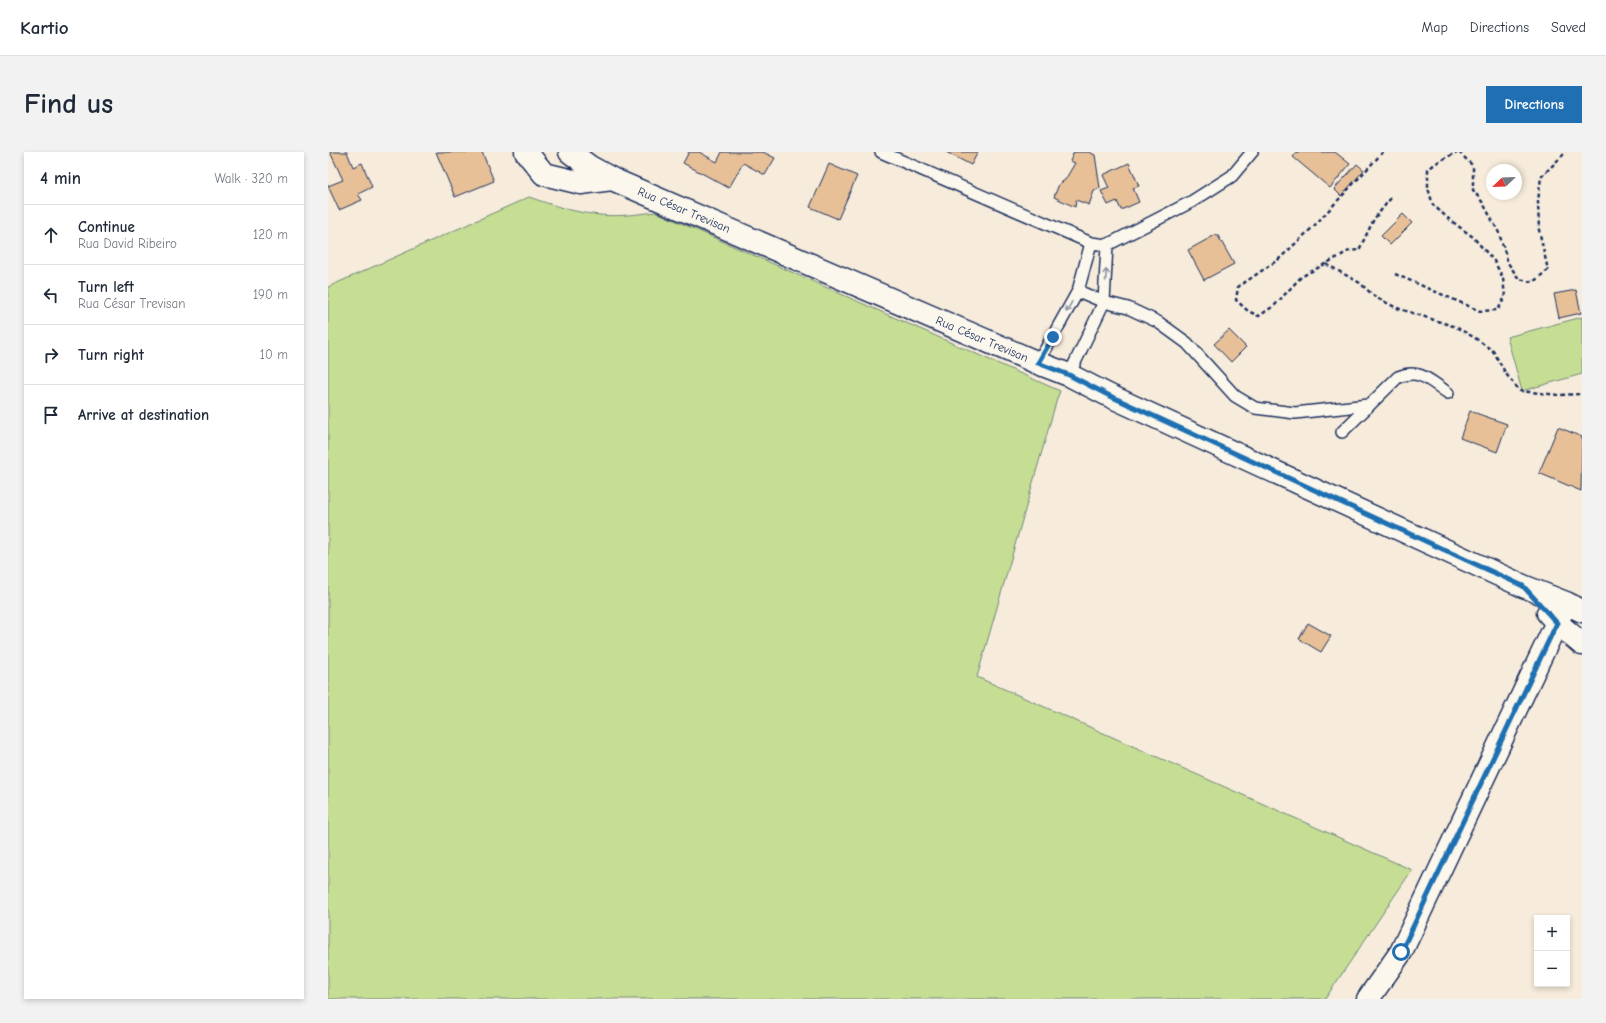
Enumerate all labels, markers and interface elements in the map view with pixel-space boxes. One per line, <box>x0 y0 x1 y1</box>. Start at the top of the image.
text: Kartio <box>20 17 69 39</box>
text: Map <box>1421 19 1448 36</box>
text: Directions <box>1470 19 1529 36</box>
text: Saved <box>1551 19 1586 36</box>
button: Directions <box>1486 86 1582 123</box>
text: Find us <box>24 88 113 120</box>
north arrow <box>1486 164 1522 200</box>
text: 4 min <box>40 169 81 188</box>
text: Walk · 320 m <box>214 171 288 186</box>
street label: Rua César Trevisan <box>636 184 732 236</box>
text: Continue <box>78 218 135 236</box>
icon: ahead <box>40 224 62 246</box>
text: 120 m <box>253 227 288 242</box>
text: Rua David Ribeiro <box>78 236 177 251</box>
one-way arrow <box>1102 268 1109 281</box>
text: Turn left <box>78 278 134 296</box>
icon: left <box>40 284 62 306</box>
text: 190 m <box>253 287 288 302</box>
text: Rua César Trevisan <box>78 296 185 311</box>
one-way arrow <box>1065 300 1073 312</box>
street label: Rua César Trevisan <box>934 313 1030 365</box>
route end <box>1044 328 1062 346</box>
icon: right <box>40 344 62 366</box>
text: Turn right <box>78 346 144 364</box>
text: 10 m <box>260 347 288 362</box>
icon: arrive <box>40 404 62 426</box>
text: Arrive at destination <box>78 406 209 424</box>
map controls <box>1534 915 1570 987</box>
button: + <box>1534 915 1570 951</box>
route start <box>1392 943 1410 961</box>
button: − <box>1534 951 1570 987</box>

